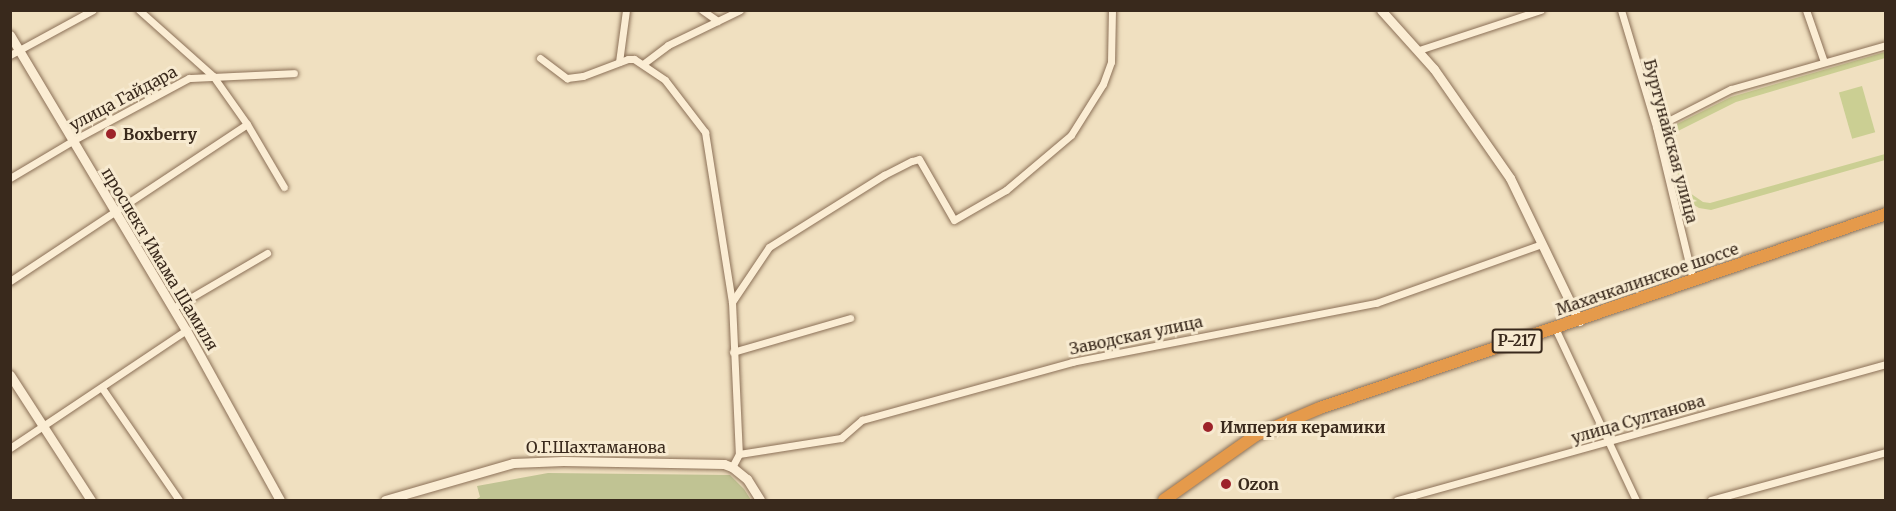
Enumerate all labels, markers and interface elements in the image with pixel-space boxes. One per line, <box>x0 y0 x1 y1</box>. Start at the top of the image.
street label: Буртунайская улица <box>1640 57 1702 225</box>
street label: улица Гайдара <box>66 62 180 134</box>
place label: Boxberry <box>123 124 197 144</box>
marker: Boxberry <box>104 127 118 141</box>
street label: проспект Имама Шамиля <box>98 164 222 354</box>
street label: Махачкалинское шоссе <box>1553 239 1741 319</box>
street label: Заводская улица <box>1068 311 1204 359</box>
road number: Р-217 <box>1492 329 1543 353</box>
street label: улица Султанова <box>1569 391 1707 447</box>
place label: Империя керамики <box>1220 417 1386 437</box>
marker: Империя керамики <box>1201 420 1215 434</box>
street label: О.Г.Шахтаманова <box>526 437 666 457</box>
place label: Ozon <box>1238 474 1279 494</box>
marker: Ozon <box>1219 477 1233 491</box>

